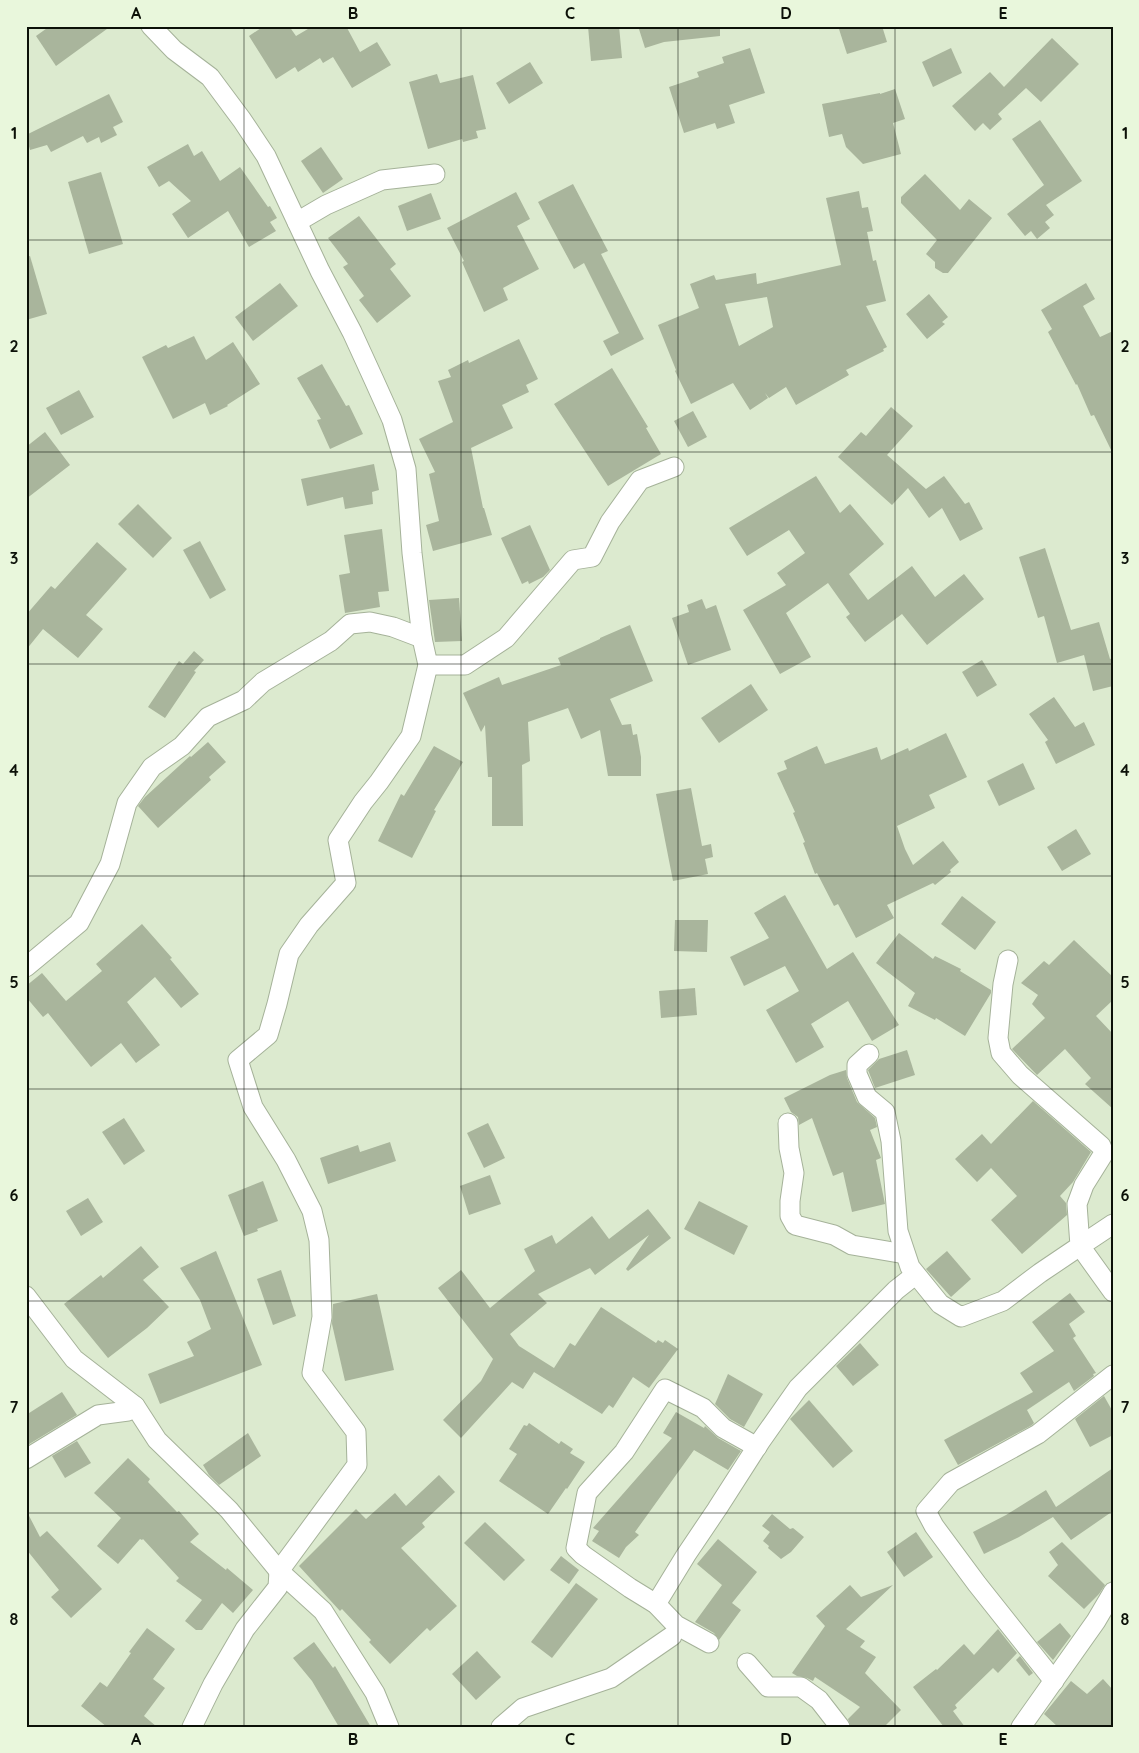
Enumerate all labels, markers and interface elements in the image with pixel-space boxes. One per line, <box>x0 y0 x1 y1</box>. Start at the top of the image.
text: A <box>131 3 142 23</box>
text: B <box>348 3 358 23</box>
text: C <box>565 3 575 23</box>
text: D <box>780 3 792 23</box>
text: E <box>998 3 1008 23</box>
text: 1 <box>11 123 17 143</box>
text: 1 <box>1122 123 1128 143</box>
text: 2 <box>9 336 19 356</box>
text: 2 <box>1120 336 1130 356</box>
text: 3 <box>10 548 18 568</box>
text: 3 <box>1121 548 1129 568</box>
text: 4 <box>9 760 19 780</box>
text: 4 <box>1120 760 1130 780</box>
text: 5 <box>9 972 19 992</box>
text: 5 <box>1120 972 1130 992</box>
text: 6 <box>10 1185 19 1205</box>
text: 6 <box>1121 1185 1130 1205</box>
text: 7 <box>10 1397 19 1417</box>
text: 7 <box>1121 1397 1130 1417</box>
text: 8 <box>10 1609 19 1629</box>
text: 8 <box>1121 1609 1130 1629</box>
text: A <box>131 1729 142 1749</box>
text: B <box>348 1729 358 1749</box>
text: C <box>565 1729 575 1749</box>
text: D <box>780 1729 792 1749</box>
text: E <box>998 1729 1008 1749</box>

